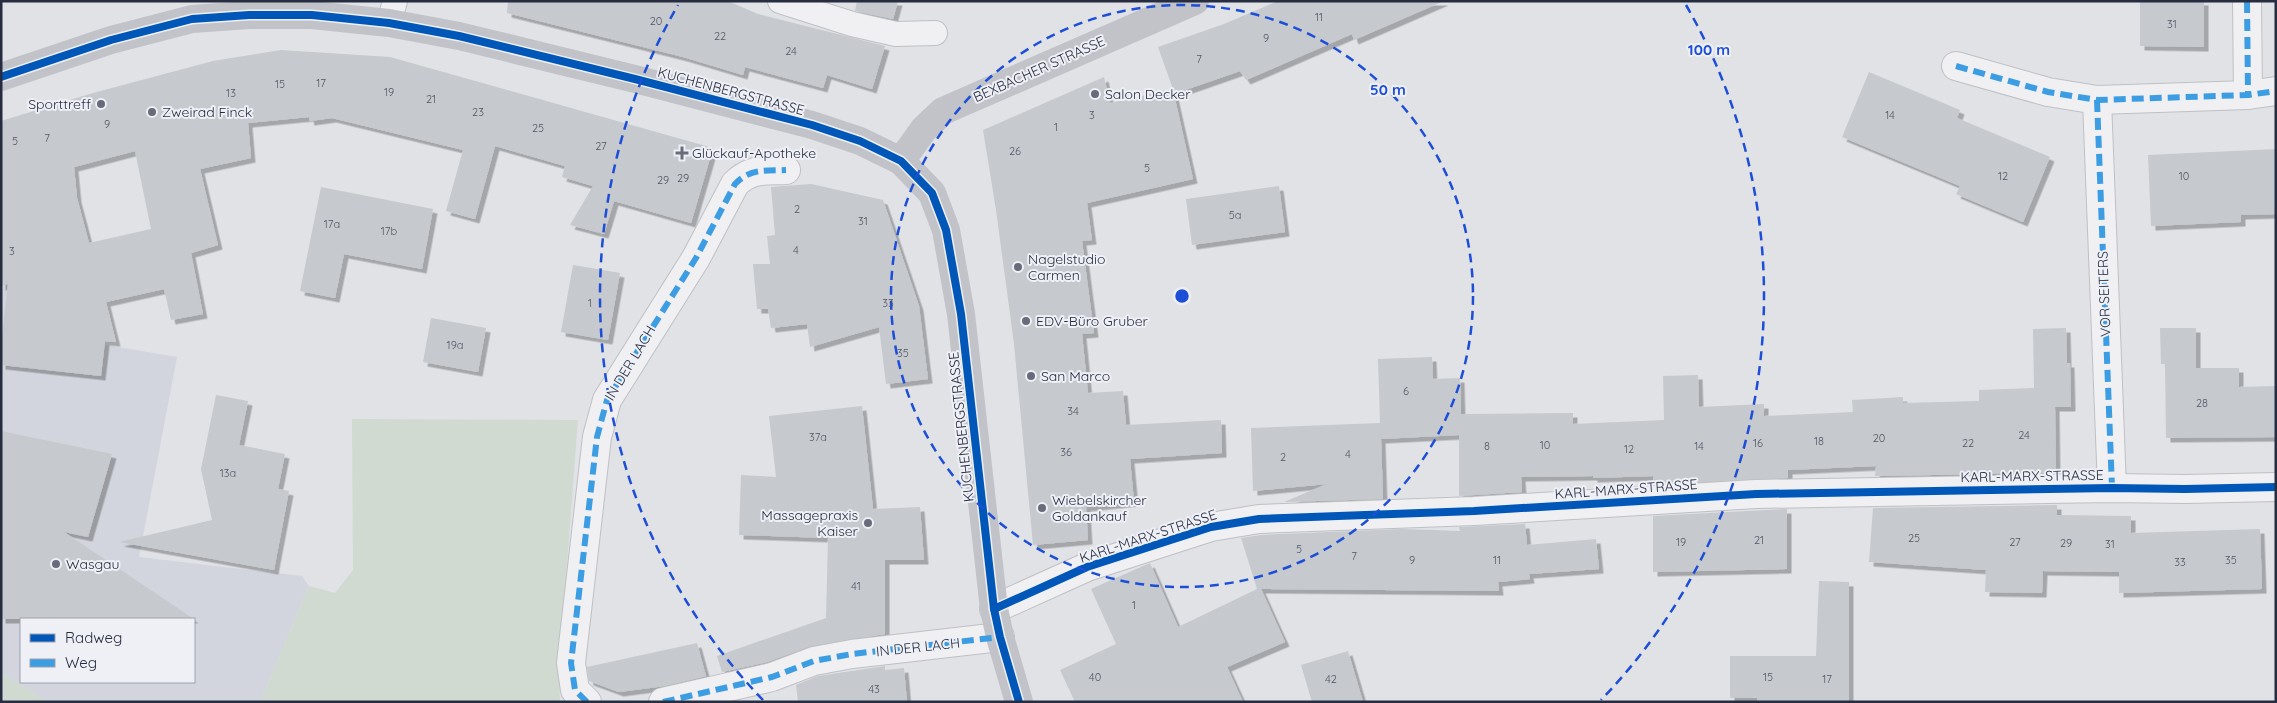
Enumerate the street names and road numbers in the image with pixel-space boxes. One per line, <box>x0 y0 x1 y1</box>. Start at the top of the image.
street label: BEXBACHER STRASSE <box>970 32 1108 106</box>
street label: KUCHENBERGSTRASSE <box>656 63 806 119</box>
street label: VOR SEITERS <box>2093 251 2114 337</box>
street label: IN DER LACH <box>601 322 659 404</box>
street label: KUCHENBERGSTRASSE <box>944 351 978 503</box>
street label: KARL-MARX-STRASSE <box>1960 466 2104 486</box>
street label: KARL-MARX-STRASSE <box>1554 475 1698 503</box>
street label: KARL-MARX-STRASSE <box>1077 505 1219 567</box>
street label: IN DER LACH <box>875 634 961 660</box>

